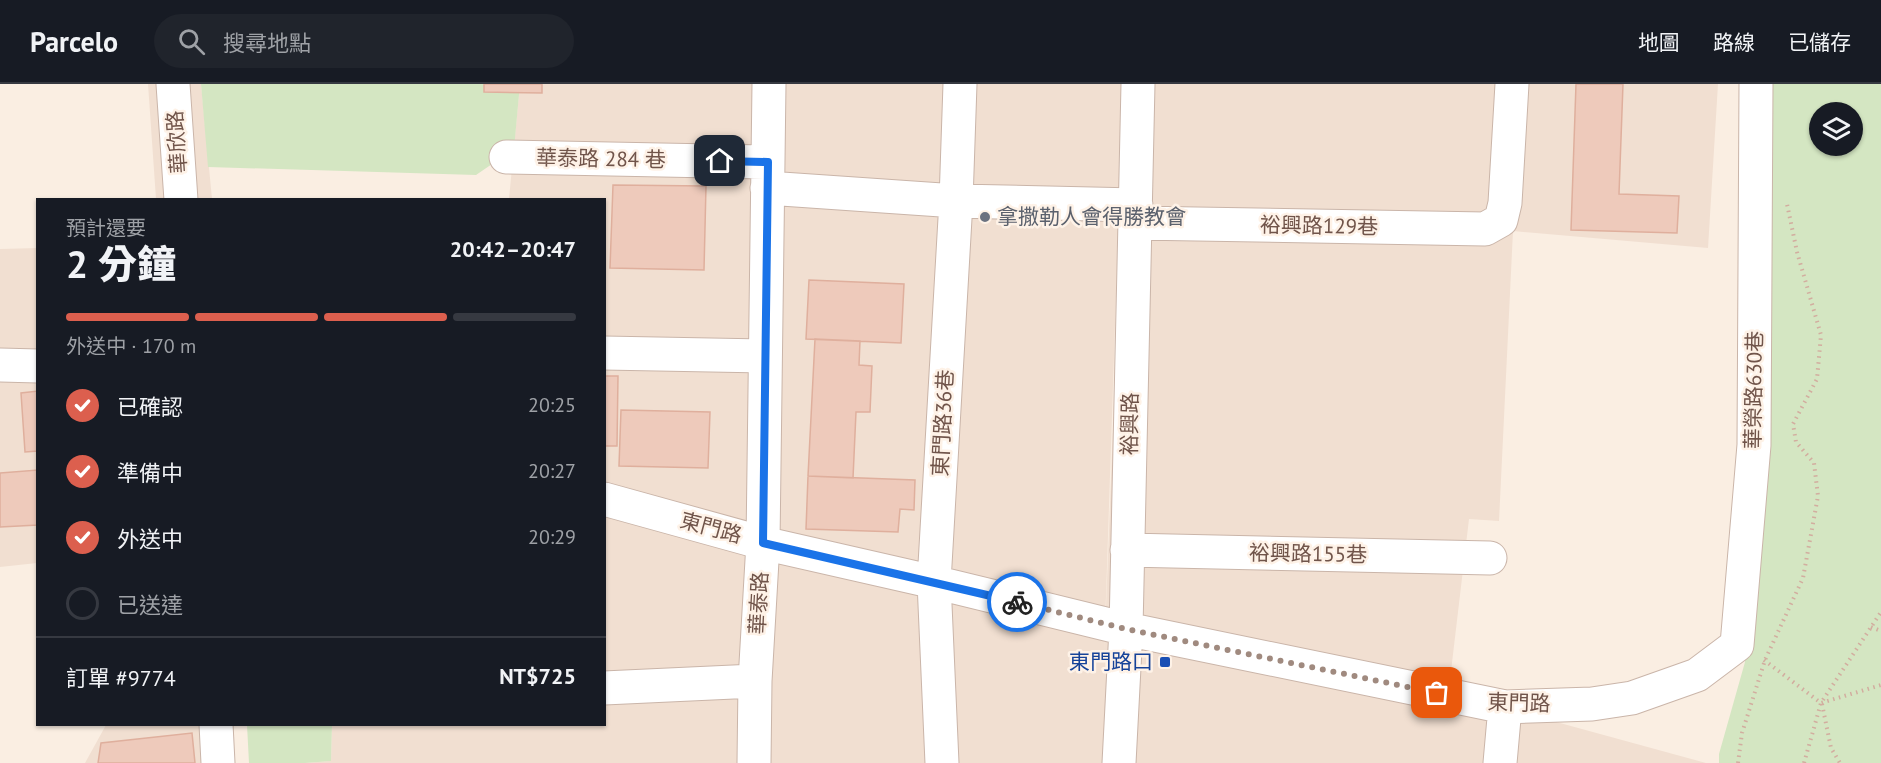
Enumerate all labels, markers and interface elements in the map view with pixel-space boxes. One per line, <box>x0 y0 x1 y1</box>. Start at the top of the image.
search box <box>154 14 574 68</box>
text: Parcelo <box>30 23 118 60</box>
icon: search <box>175 25 208 58</box>
text: 搜尋地點 <box>223 29 311 57</box>
text: 地圖 <box>1638 29 1680 56</box>
text: 路線 <box>1713 29 1755 56</box>
text: 已儲存 <box>1788 29 1851 56</box>
map controls <box>1809 102 1863 156</box>
button: layers <box>1809 102 1863 156</box>
street label: 華欣路 <box>161 110 192 174</box>
pin <box>694 135 745 186</box>
street label: 華泰路 284 巷 <box>536 144 666 173</box>
icon: home <box>703 144 736 177</box>
place label: 拿撒勒人會得勝教會 <box>997 203 1186 230</box>
marker: 拿撒勒人會得勝教會 <box>978 210 992 224</box>
street label: 裕興路129巷 <box>1260 211 1378 240</box>
text: 預計還要 <box>66 215 146 241</box>
text: 20:42–20:47 <box>450 235 576 263</box>
text: 2 分鐘 <box>66 238 176 289</box>
street label: 華榮路630巷 <box>1739 331 1768 449</box>
text: 外送中 · 170 m <box>66 333 196 359</box>
street label: 東門路36巷 <box>926 369 959 477</box>
icon: check <box>66 389 99 422</box>
text: 20:25 <box>528 392 576 418</box>
street label: 裕興路 <box>1115 392 1144 456</box>
text: 已確認 <box>117 393 183 421</box>
icon: check <box>66 455 99 488</box>
text: 20:27 <box>528 458 576 484</box>
text: 準備中 <box>117 459 183 487</box>
street label: 東門路 <box>677 506 745 549</box>
icon: check <box>66 521 99 554</box>
text: 20:29 <box>528 524 576 550</box>
text: 外送中 <box>117 525 183 553</box>
street label: 裕興路155巷 <box>1249 539 1367 568</box>
street label: 華泰路 <box>743 571 774 635</box>
courier <box>987 572 1047 632</box>
icon: bike <box>1001 586 1034 619</box>
text: 已送達 <box>117 591 183 619</box>
place label: 東門路口 <box>1069 648 1153 675</box>
marker: 東門路口 <box>1158 655 1172 669</box>
text: NT$725 <box>499 662 576 690</box>
text: 訂單 #9774 <box>66 664 176 692</box>
pin <box>1411 667 1462 718</box>
icon: bag <box>1420 676 1453 709</box>
street label: 東門路 <box>1487 688 1551 717</box>

